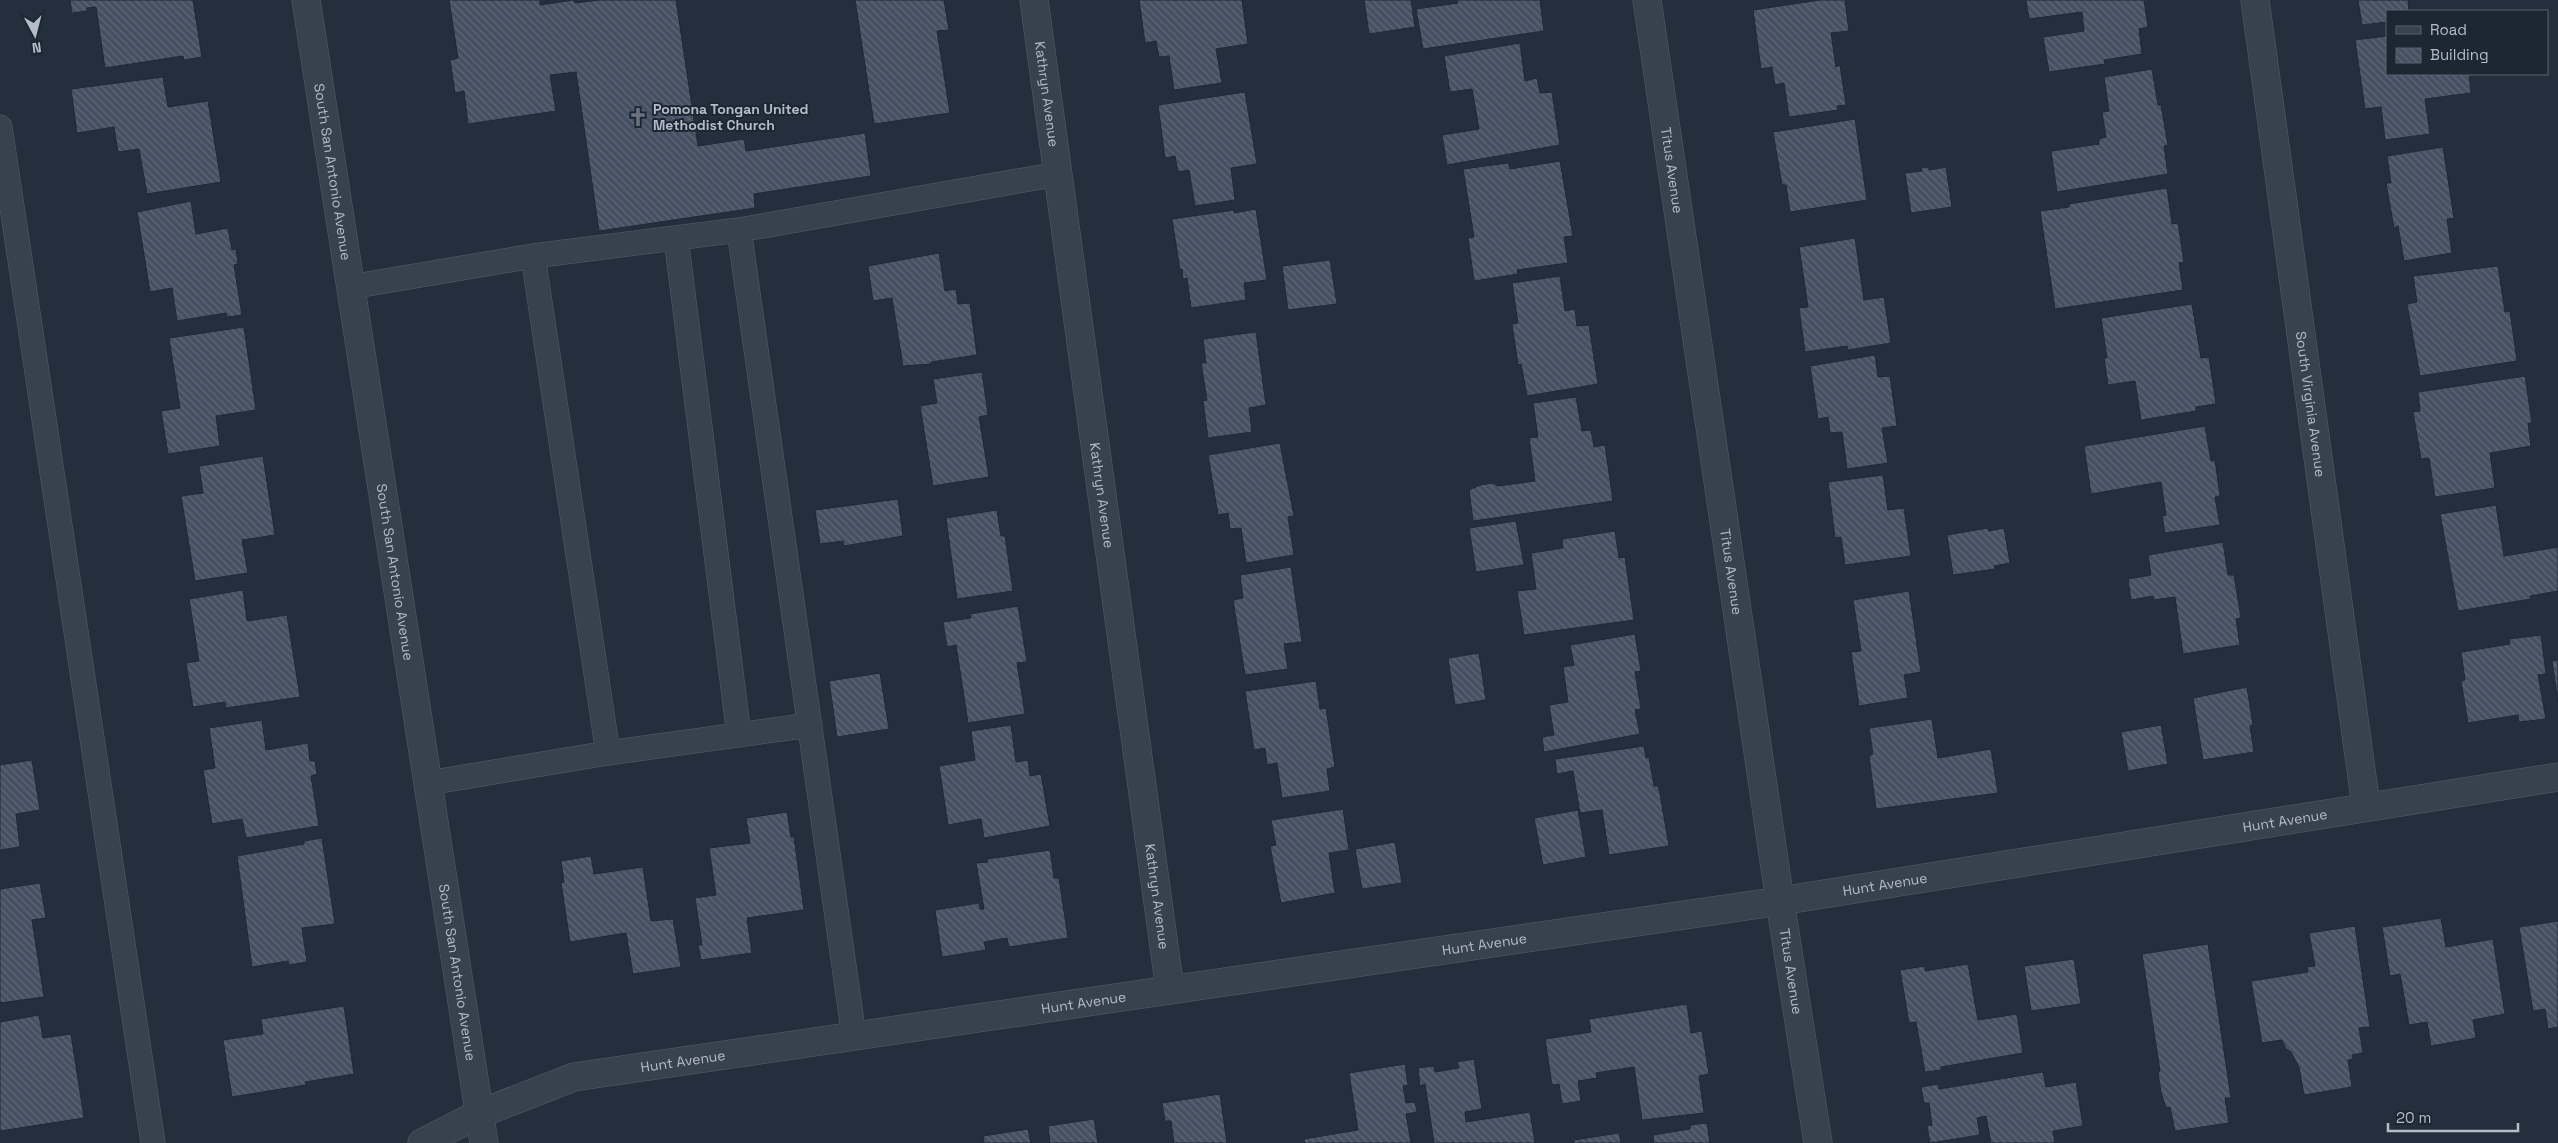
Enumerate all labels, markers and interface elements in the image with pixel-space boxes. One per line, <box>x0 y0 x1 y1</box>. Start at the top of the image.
north arrow <box>10 10 60 60</box>
legend <box>2386 10 2548 75</box>
text: Road <box>2430 20 2467 39</box>
text: N <box>31 38 42 57</box>
street label: Kathryn Avenue <box>1031 40 1063 148</box>
text: Building <box>2430 45 2489 64</box>
street label: South San Antonio Avenue <box>310 82 355 262</box>
place label: Pomona Tongan United Methodist Church <box>653 100 808 134</box>
church icon: Pomona Tongan United Methodist Church <box>627 106 649 128</box>
street label: Titus Avenue <box>1657 126 1687 214</box>
street label: South Virginia Avenue <box>2292 330 2330 478</box>
street label: Kathryn Avenue <box>1086 441 1118 549</box>
street label: South San Antonio Avenue <box>372 482 418 662</box>
street label: Titus Avenue <box>1716 528 1747 616</box>
street label: Hunt Avenue <box>2241 805 2329 836</box>
street label: Kathryn Avenue <box>1141 843 1173 951</box>
street label: Hunt Avenue <box>1841 869 1929 900</box>
street label: South San Antonio Avenue <box>435 883 480 1062</box>
street label: Titus Avenue <box>1775 927 1807 1016</box>
street label: Hunt Avenue <box>1441 929 1528 959</box>
street label: Hunt Avenue <box>1040 988 1127 1018</box>
street label: Hunt Avenue <box>639 1046 727 1076</box>
scale bar <box>2388 1100 2518 1132</box>
text: 20 m <box>2396 1108 2431 1127</box>

